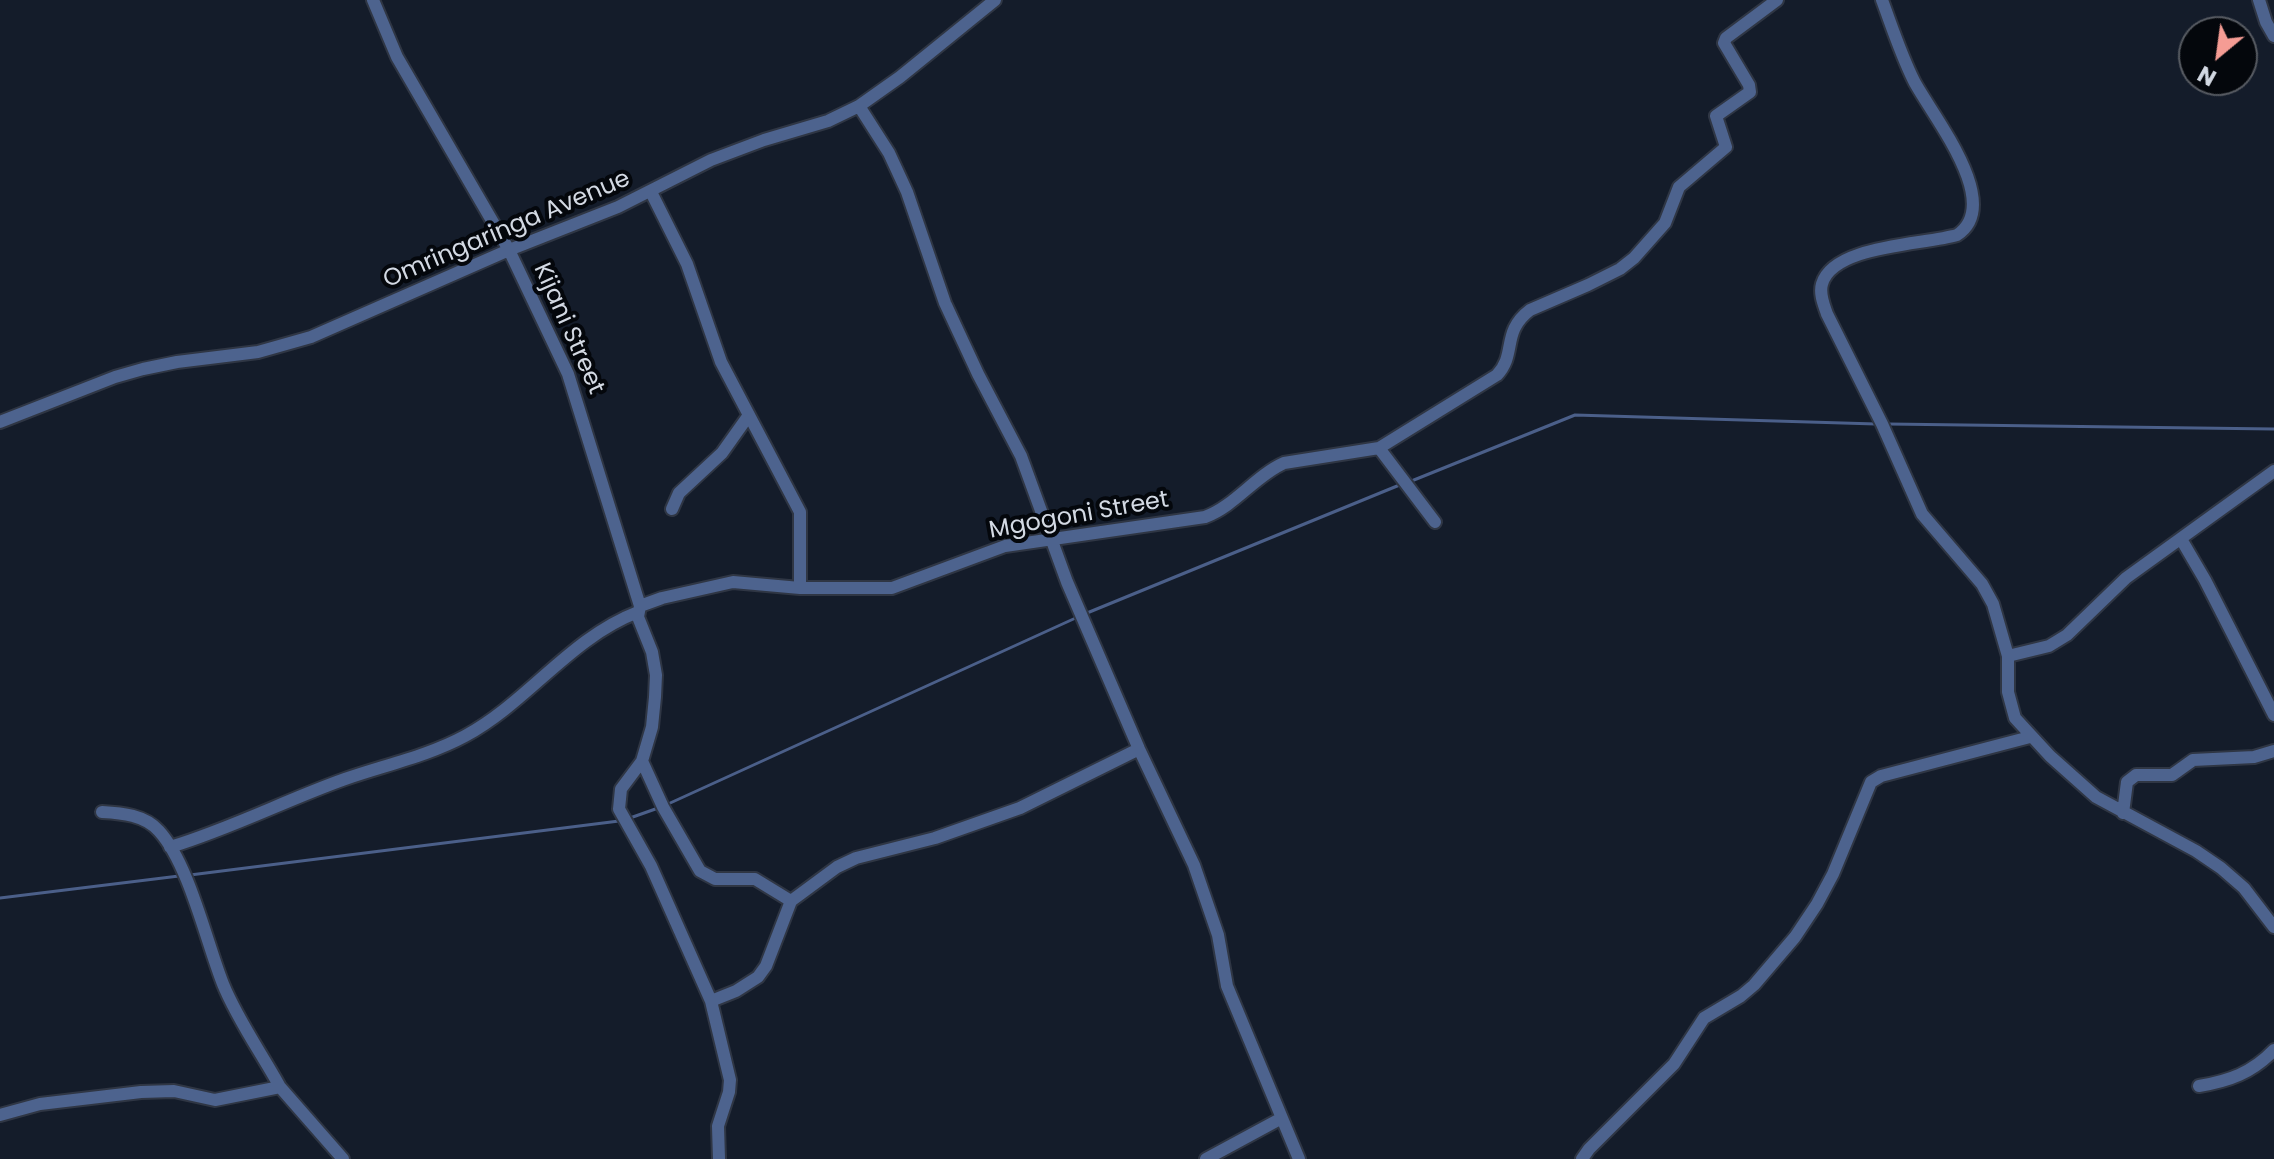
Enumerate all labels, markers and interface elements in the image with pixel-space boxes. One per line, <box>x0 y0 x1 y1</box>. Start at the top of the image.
north arrow <box>2178 16 2258 96</box>
text: N <box>2192 58 2222 93</box>
street label: Omringaringa Avenue <box>379 165 635 295</box>
street label: Kijani Street <box>526 259 610 399</box>
street label: Mgogoni Street <box>987 486 1171 546</box>

